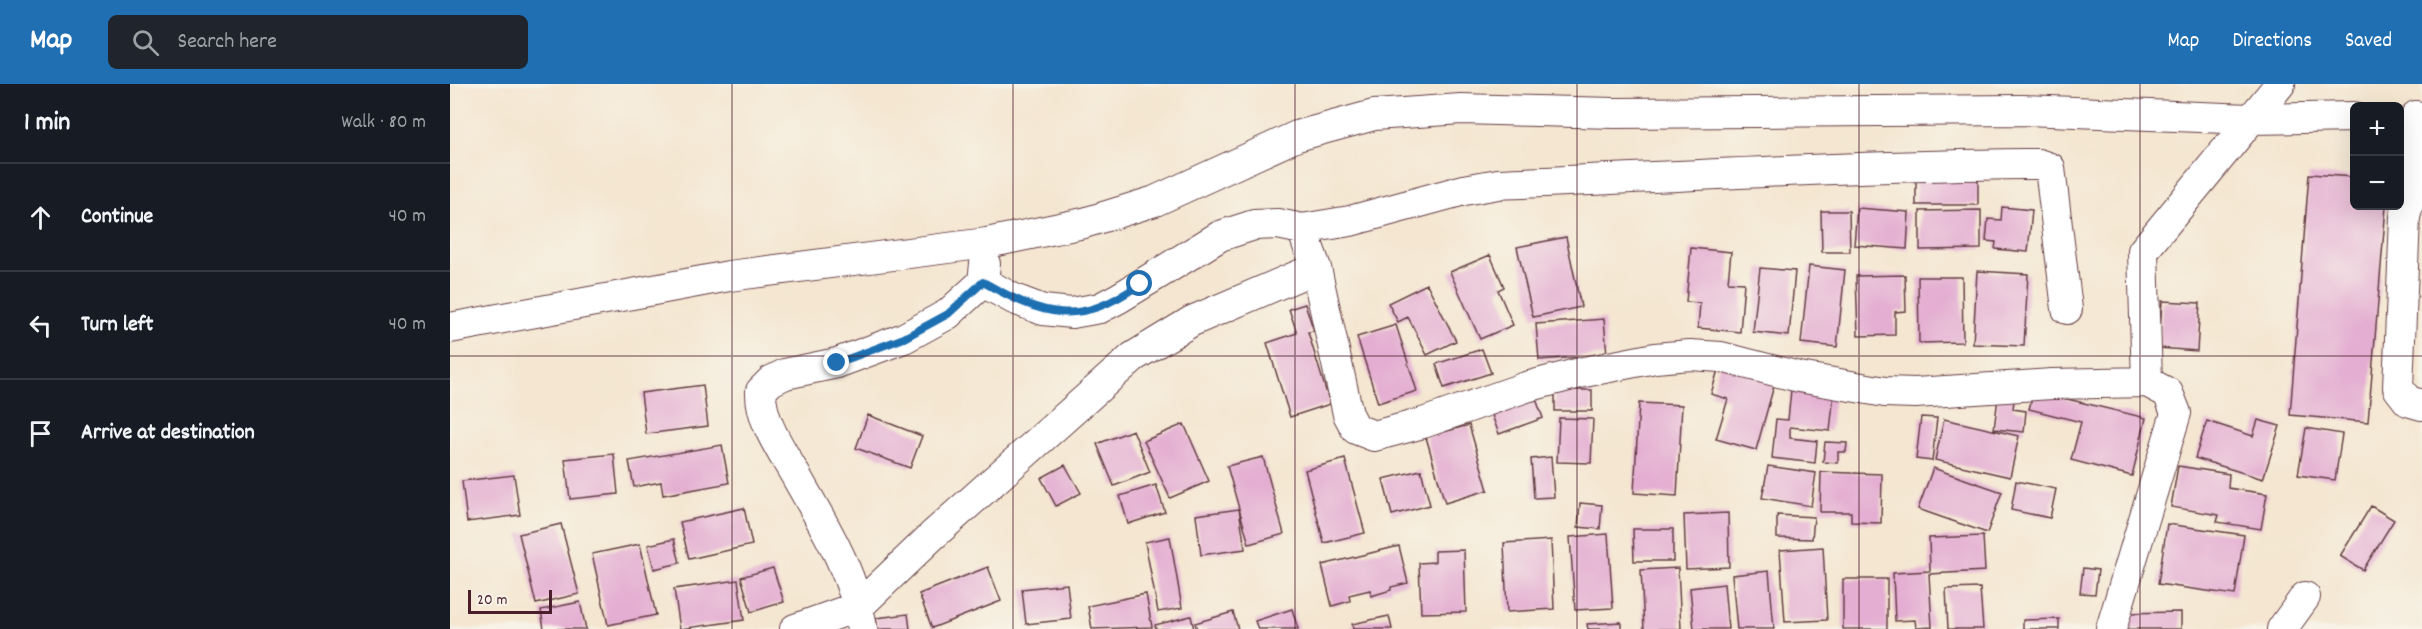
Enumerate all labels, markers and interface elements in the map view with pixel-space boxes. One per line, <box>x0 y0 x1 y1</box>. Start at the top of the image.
search box <box>108 15 528 69</box>
text: Map <box>30 22 72 62</box>
icon: search <box>129 26 162 59</box>
text: Search here <box>177 27 277 58</box>
text: Map <box>2168 27 2199 57</box>
text: Directions <box>2232 27 2312 57</box>
text: Saved <box>2345 27 2392 57</box>
map controls <box>2350 102 2404 210</box>
button: + <box>2350 102 2404 156</box>
text: 1 min <box>24 105 70 142</box>
text: Walk · 80 m <box>341 109 426 137</box>
button: − <box>2350 156 2404 210</box>
icon: ahead <box>24 201 57 234</box>
text: Continue <box>81 202 153 233</box>
text: 40 m <box>388 203 426 231</box>
route start <box>1126 270 1152 296</box>
icon: left <box>24 309 57 342</box>
text: Turn left <box>81 310 153 341</box>
text: 40 m <box>388 311 426 339</box>
route end <box>823 349 849 375</box>
icon: arrive <box>24 417 57 450</box>
text: Arrive at destination <box>81 418 255 449</box>
scale bar <box>468 587 552 614</box>
text: 20 m <box>477 589 507 612</box>

